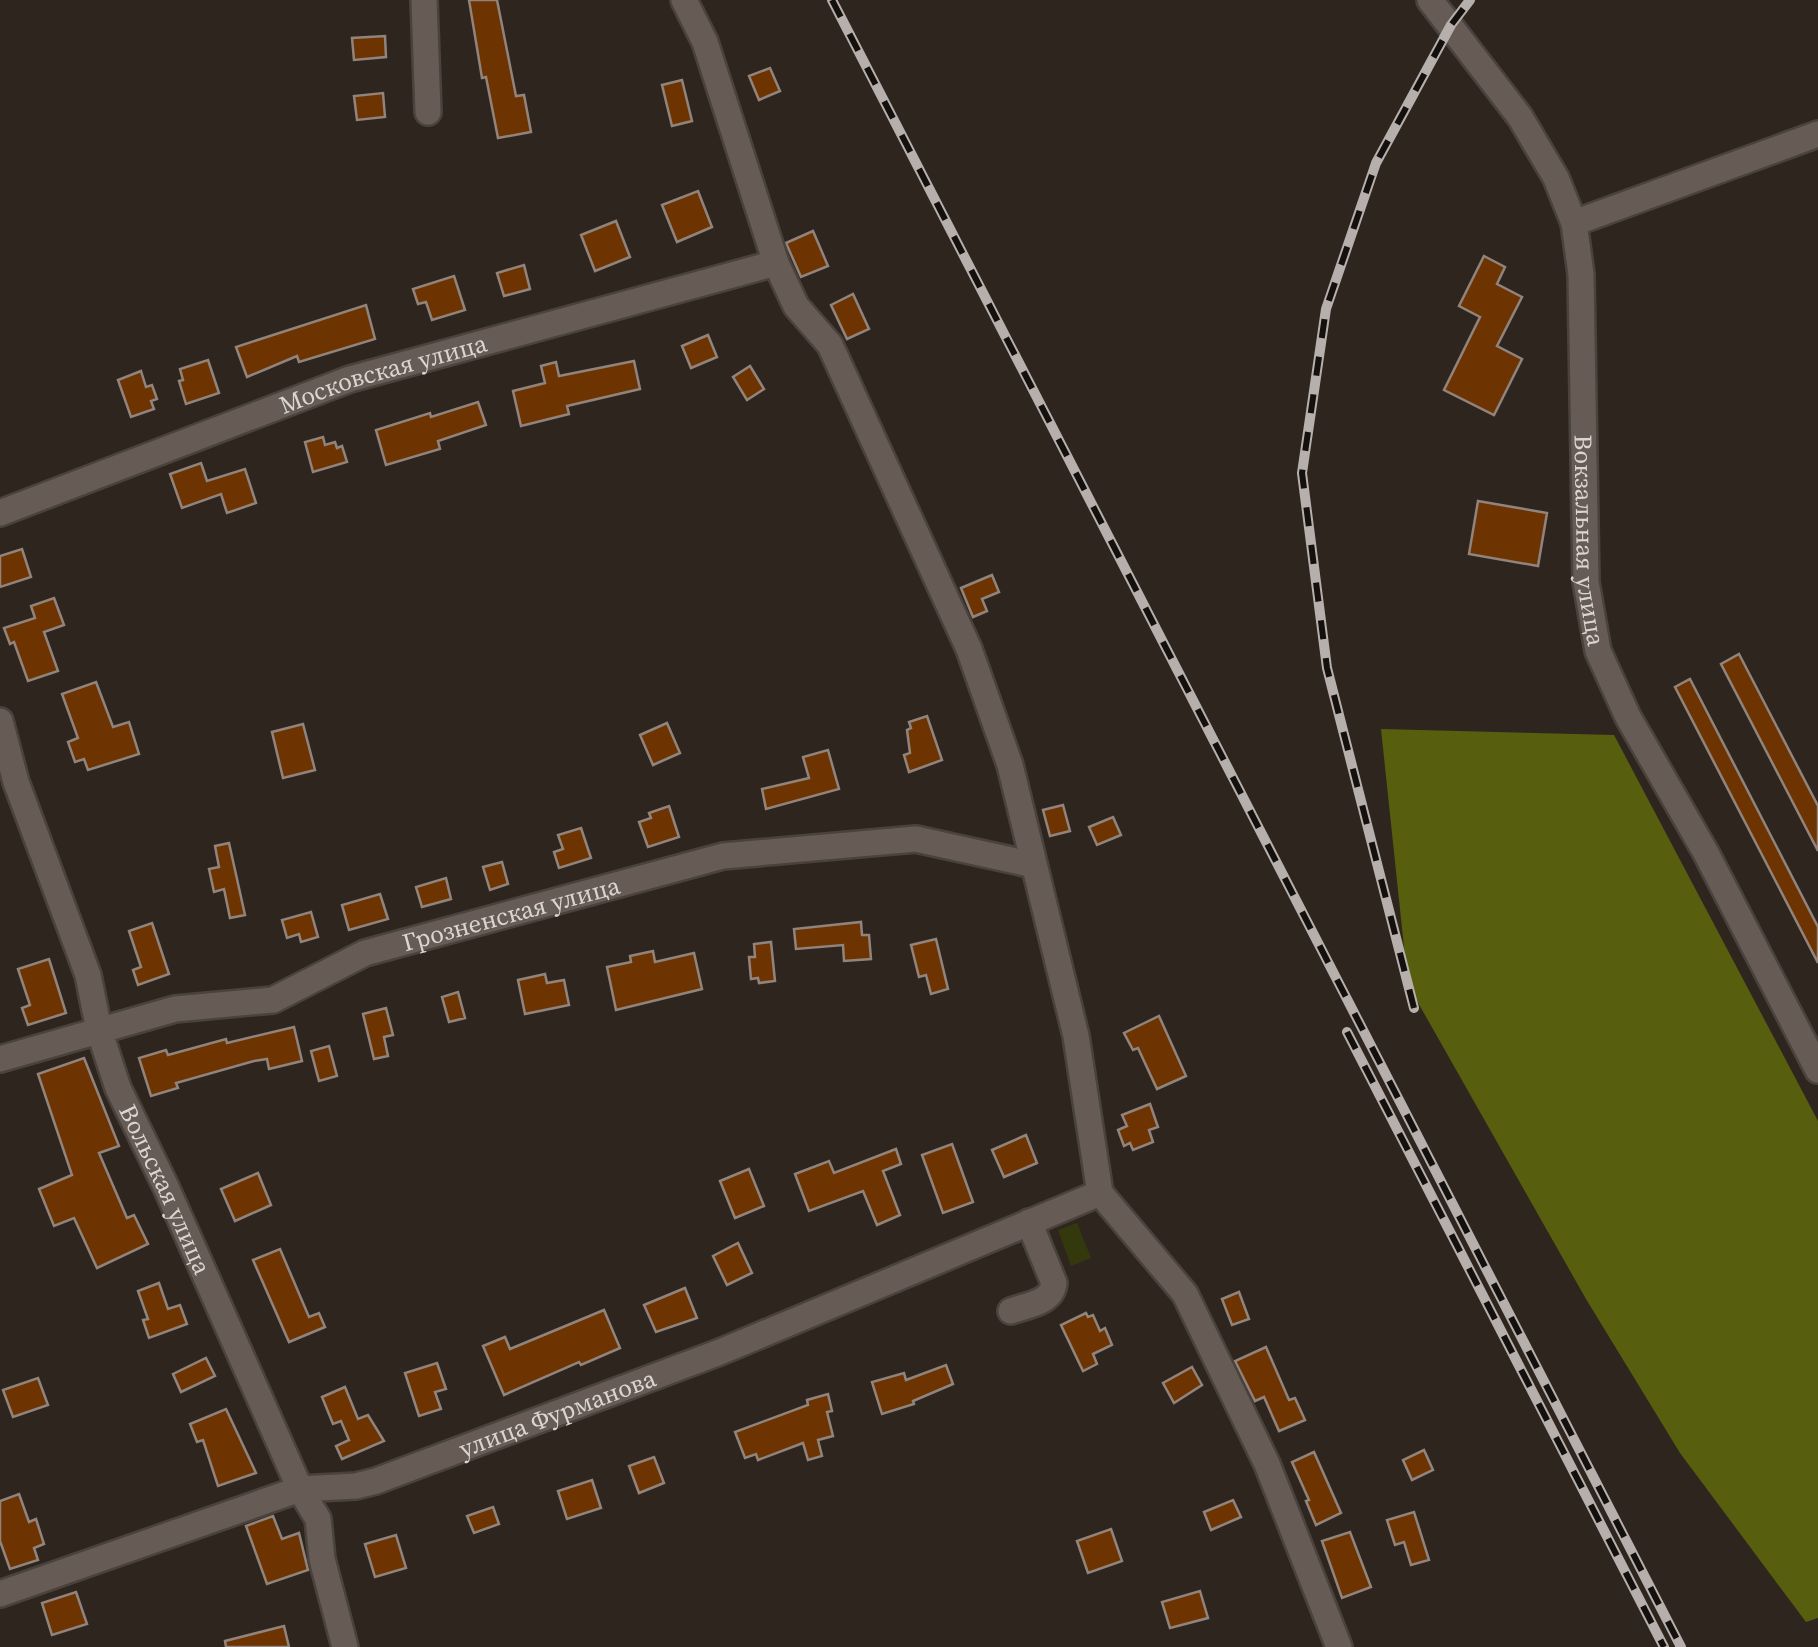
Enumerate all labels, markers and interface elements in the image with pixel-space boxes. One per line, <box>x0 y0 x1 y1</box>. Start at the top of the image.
street label: Московская улица <box>274 325 491 422</box>
street label: Вокзальная улица <box>1567 434 1614 649</box>
street label: Грозненская улица <box>398 868 624 959</box>
street label: Вольская улица <box>111 1098 220 1280</box>
street label: улица Фурманова <box>454 1361 661 1465</box>

